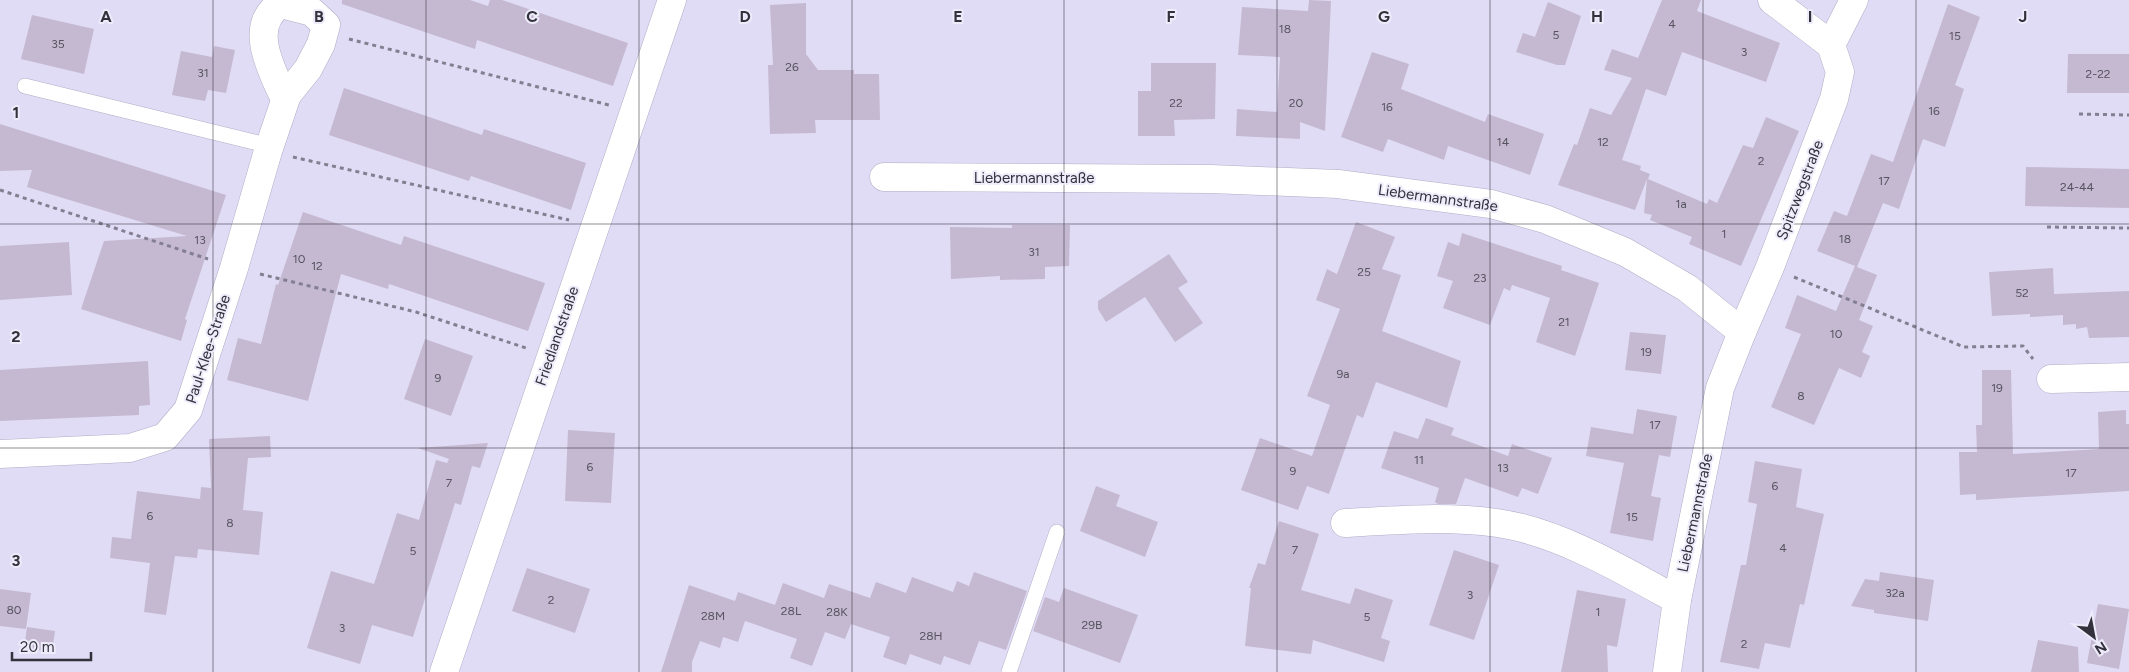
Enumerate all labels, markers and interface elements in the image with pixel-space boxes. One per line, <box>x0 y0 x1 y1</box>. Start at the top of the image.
text: A <box>100 7 112 26</box>
text: B <box>314 7 324 26</box>
text: C <box>526 7 538 26</box>
text: D <box>739 7 751 26</box>
text: E <box>953 7 963 26</box>
text: F <box>1167 7 1176 26</box>
text: G <box>1378 7 1390 26</box>
text: H <box>1591 7 1603 26</box>
text: I <box>1808 7 1812 26</box>
text: J <box>2019 7 2027 26</box>
house number: 4 <box>1668 17 1676 31</box>
house number: 18 <box>1279 22 1291 36</box>
house number: 5 <box>1553 28 1560 42</box>
house number: 15 <box>1949 29 1961 43</box>
house number: 35 <box>51 37 65 51</box>
house number: 3 <box>1741 45 1747 59</box>
house number: 26 <box>785 60 799 74</box>
house number: 31 <box>197 66 209 80</box>
house number: 2-22 <box>2085 67 2111 81</box>
house number: 22 <box>1169 96 1183 110</box>
house number: 20 <box>1289 96 1304 110</box>
house number: 16 <box>1381 100 1393 114</box>
text: 1 <box>13 103 19 122</box>
house number: 16 <box>1928 104 1940 118</box>
house number: 14 <box>1497 135 1510 149</box>
house number: 12 <box>1597 135 1609 149</box>
street label: Spitzwegstraße <box>1773 138 1827 242</box>
house number: 2 <box>1758 154 1764 168</box>
street label: Liebermannstraße <box>974 169 1094 187</box>
house number: 17 <box>1878 174 1890 188</box>
house number: 24-44 <box>2060 180 2095 194</box>
street label: Liebermannstraße <box>1377 181 1499 215</box>
house number: 1a <box>1675 197 1687 211</box>
house number: 1 <box>1722 227 1726 241</box>
house number: 18 <box>1839 232 1851 246</box>
house number: 13 <box>194 233 206 247</box>
house number: 31 <box>1028 245 1040 259</box>
house number: 10 <box>293 252 306 266</box>
house number: 12 <box>311 259 323 273</box>
house number: 25 <box>1357 265 1371 279</box>
house number: 23 <box>1473 271 1487 285</box>
street label: Friedlandstraße <box>532 284 582 388</box>
house number: 52 <box>2015 286 2029 300</box>
street label: Paul-Klee-Straße <box>182 292 234 406</box>
house number: 21 <box>1558 315 1570 329</box>
text: 2 <box>11 327 21 346</box>
house number: 10 <box>1830 327 1843 341</box>
house number: 19 <box>1640 345 1652 359</box>
house number: 9a <box>1337 367 1349 381</box>
house number: 9 <box>435 371 442 385</box>
house number: 19 <box>1991 381 2003 395</box>
house number: 8 <box>1797 389 1805 403</box>
house number: 17 <box>1649 418 1661 432</box>
street label: Liebermannstraße <box>1674 452 1716 574</box>
house number: 11 <box>1414 453 1424 467</box>
house number: 6 <box>587 460 594 474</box>
house number: 13 <box>1497 461 1509 475</box>
house number: 9 <box>1290 464 1297 478</box>
house number: 17 <box>2065 466 2077 480</box>
house number: 7 <box>446 476 453 490</box>
house number: 6 <box>1772 479 1779 493</box>
house number: 6 <box>147 509 154 523</box>
house number: 15 <box>1626 510 1638 524</box>
house number: 8 <box>226 516 234 530</box>
house number: 4 <box>1779 541 1787 555</box>
house number: 7 <box>1292 543 1299 557</box>
house number: 5 <box>410 544 417 558</box>
text: 3 <box>12 551 21 570</box>
house number: 32a <box>1885 586 1905 600</box>
house number: 3 <box>1467 588 1473 602</box>
house number: 2 <box>548 593 554 607</box>
house number: 80 <box>6 603 22 617</box>
house number: 28L <box>781 604 802 618</box>
house number: 28K <box>826 605 848 619</box>
house number: 1 <box>1596 605 1600 619</box>
house number: 28M <box>701 609 725 623</box>
house number: 5 <box>1364 610 1371 624</box>
north arrow <box>2069 612 2119 662</box>
house number: 29B <box>1082 618 1102 632</box>
house number: 3 <box>339 621 345 635</box>
house number: 28H <box>919 629 943 643</box>
scale bar <box>12 630 91 662</box>
house number: 2 <box>1741 637 1747 651</box>
text: 20 m <box>20 638 54 656</box>
text: N <box>2092 638 2110 658</box>

